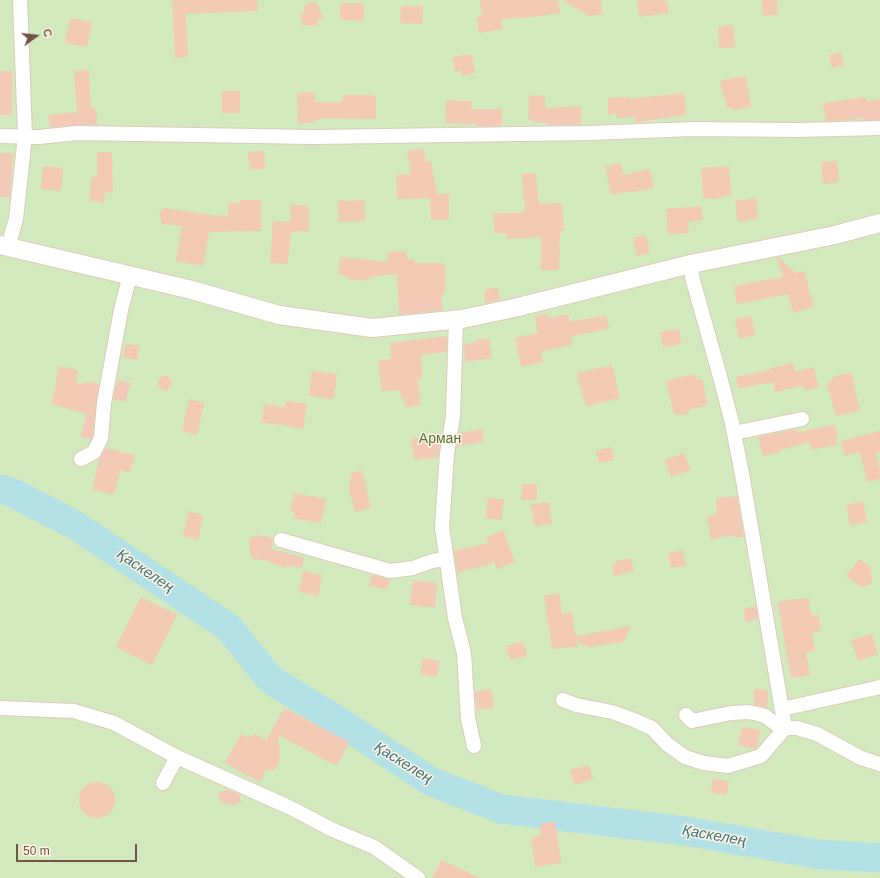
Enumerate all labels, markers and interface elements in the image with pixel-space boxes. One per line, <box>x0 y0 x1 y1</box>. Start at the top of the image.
north arrow <box>16 16 56 56</box>
text: С <box>41 27 54 38</box>
park label: Арман <box>419 431 461 447</box>
water label: Қаскелең <box>113 545 177 597</box>
water label: Қаскелең <box>371 738 435 788</box>
water label: Қаскелең <box>681 822 747 850</box>
scale bar <box>18 836 139 862</box>
text: 50 m <box>23 844 50 858</box>

